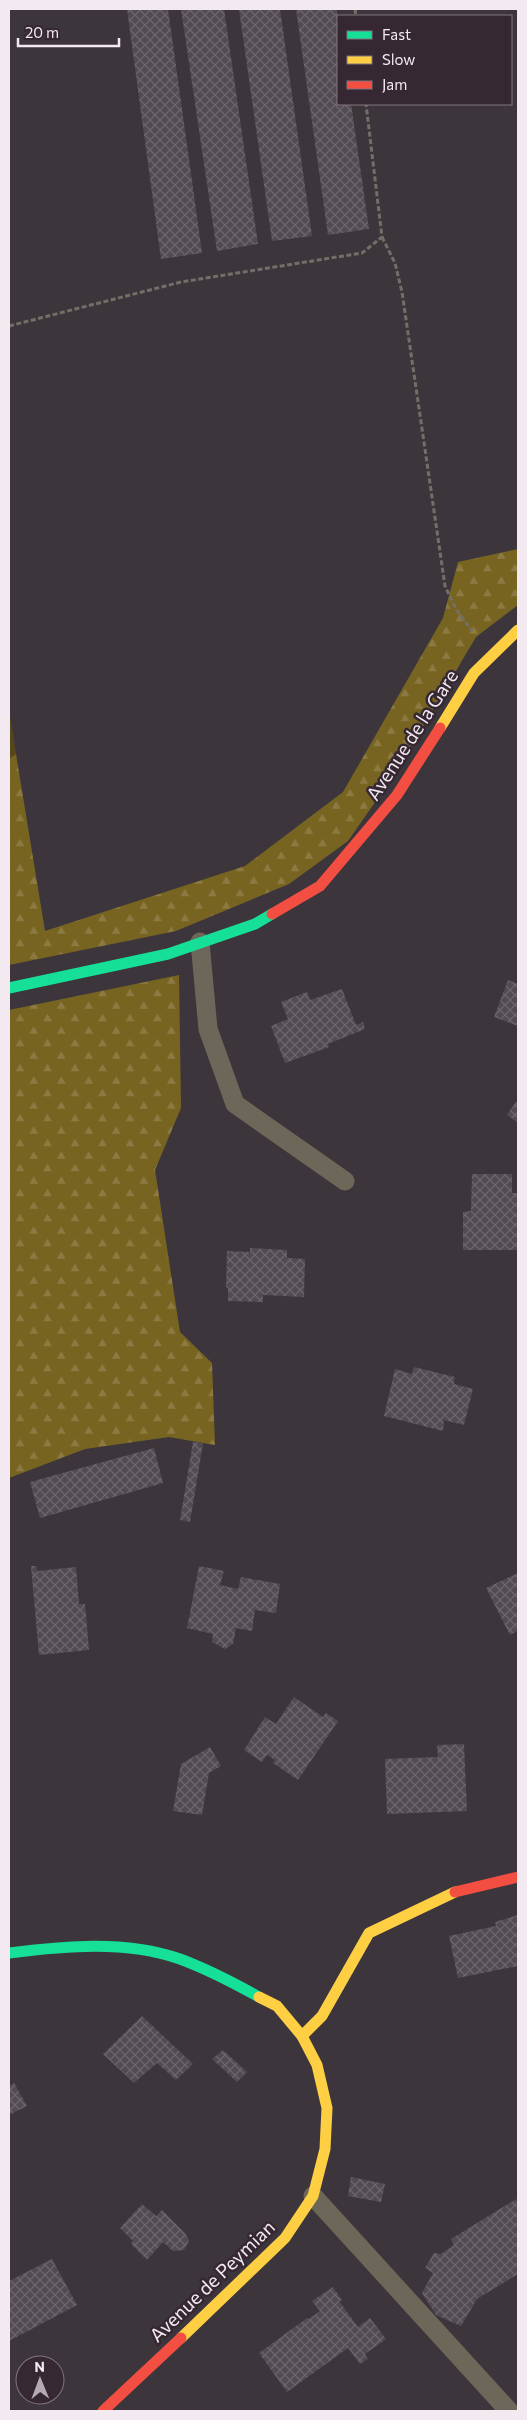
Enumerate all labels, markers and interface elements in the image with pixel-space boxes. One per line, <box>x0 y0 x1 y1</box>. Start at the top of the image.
scale bar <box>18 15 119 47</box>
legend <box>337 15 512 105</box>
text: 20 m <box>25 23 59 41</box>
text: Fast <box>382 25 411 43</box>
text: Slow <box>382 50 415 68</box>
text: Jam <box>382 75 407 93</box>
street label: Avenue de la Gare <box>361 665 462 804</box>
street label: Avenue de Peymian <box>144 2215 279 2346</box>
north arrow <box>15 2355 65 2405</box>
text: N <box>34 2358 45 2375</box>

